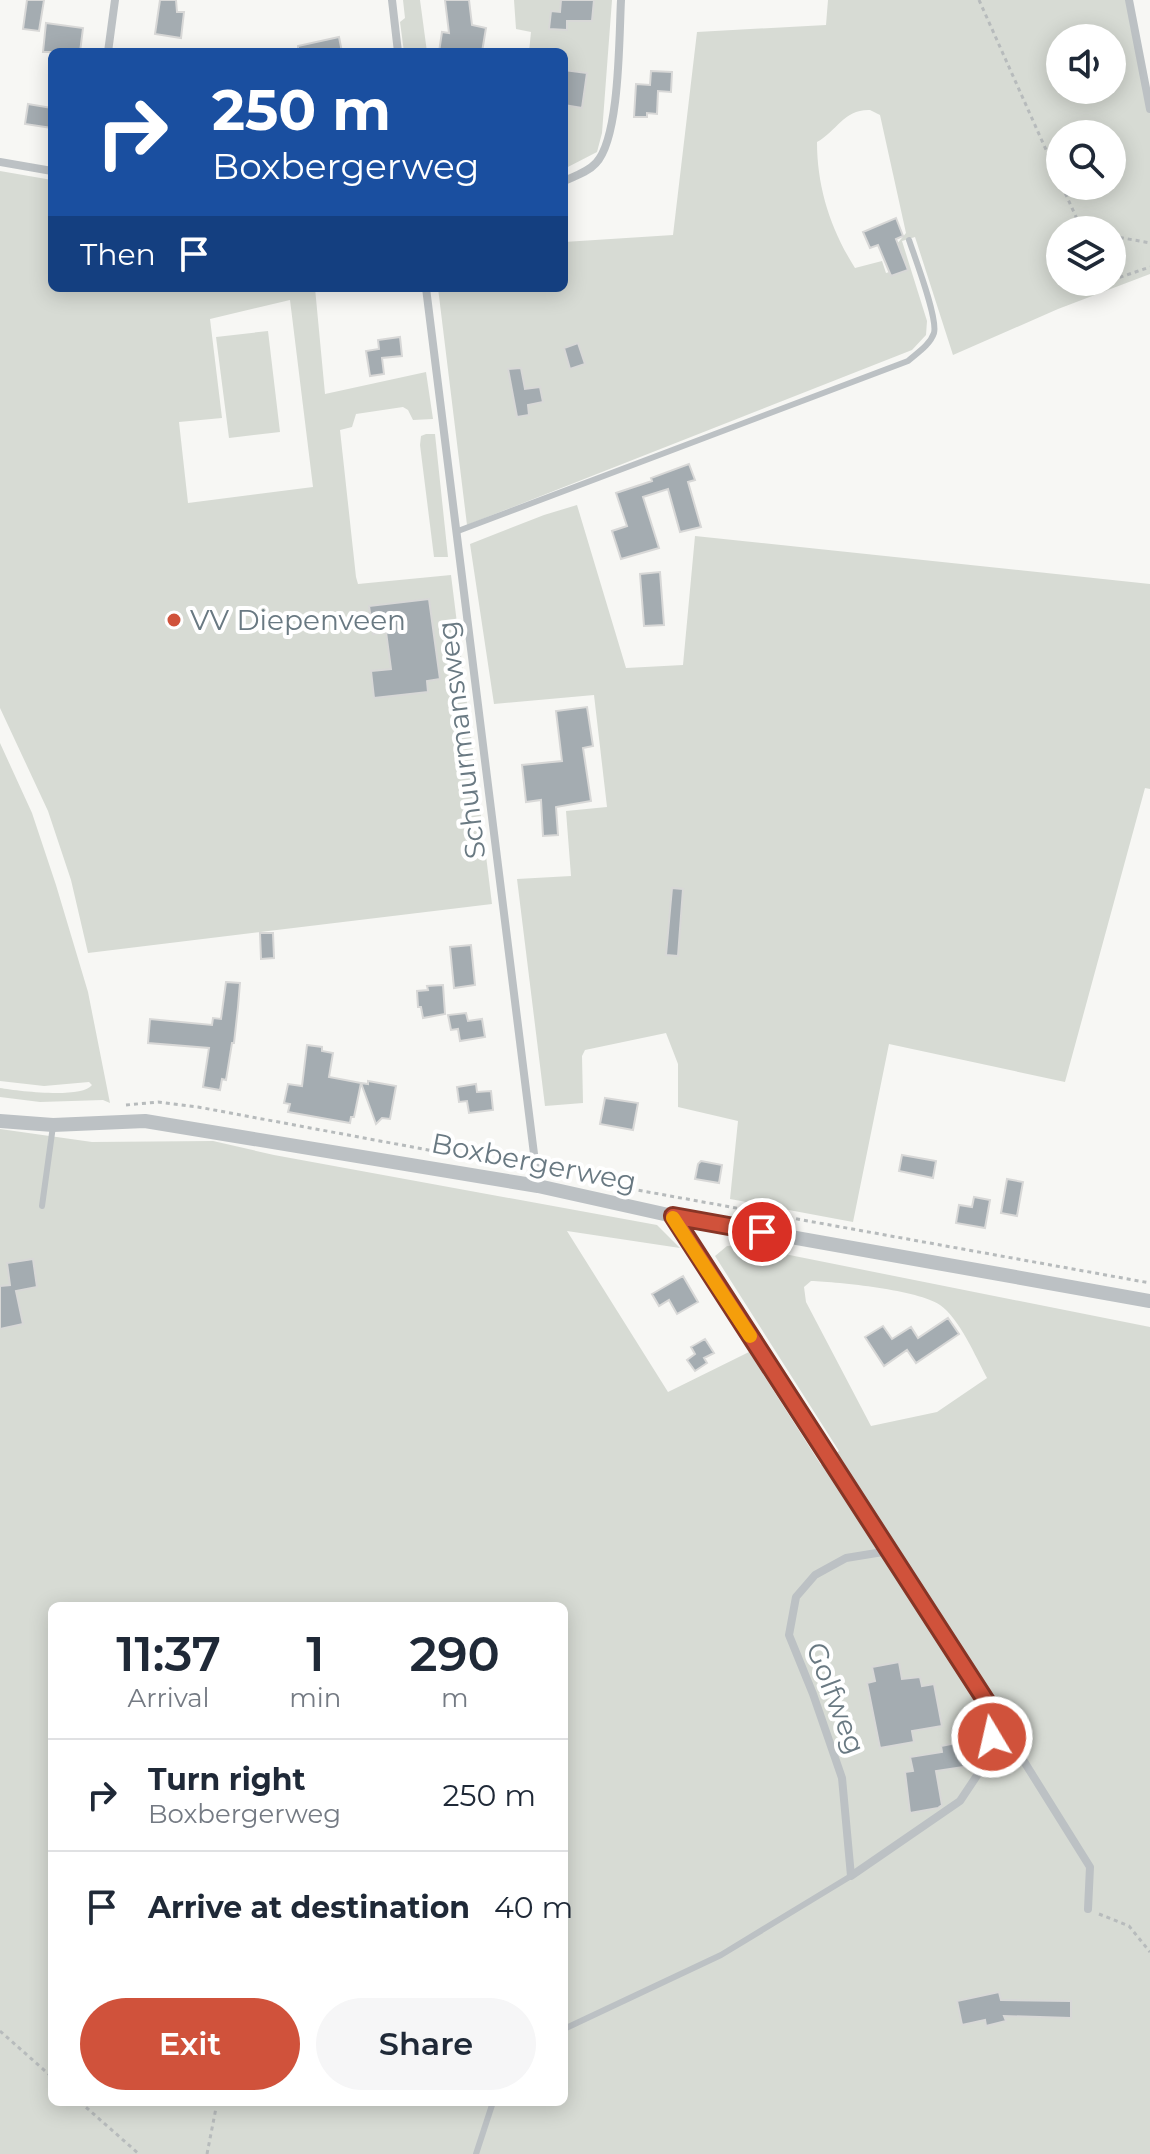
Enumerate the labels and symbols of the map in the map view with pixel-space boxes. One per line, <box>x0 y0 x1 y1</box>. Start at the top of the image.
place label: VV Diepenveen <box>190 603 406 637</box>
marker: VV Diepenveen <box>165 611 183 629</box>
street label: Schuurmansweg <box>430 619 492 861</box>
street label: Boxbergerweg <box>429 1125 639 1199</box>
pin <box>728 1198 796 1266</box>
street label: Golfweg <box>799 1637 873 1759</box>
position arrow <box>950 1695 1034 1779</box>

